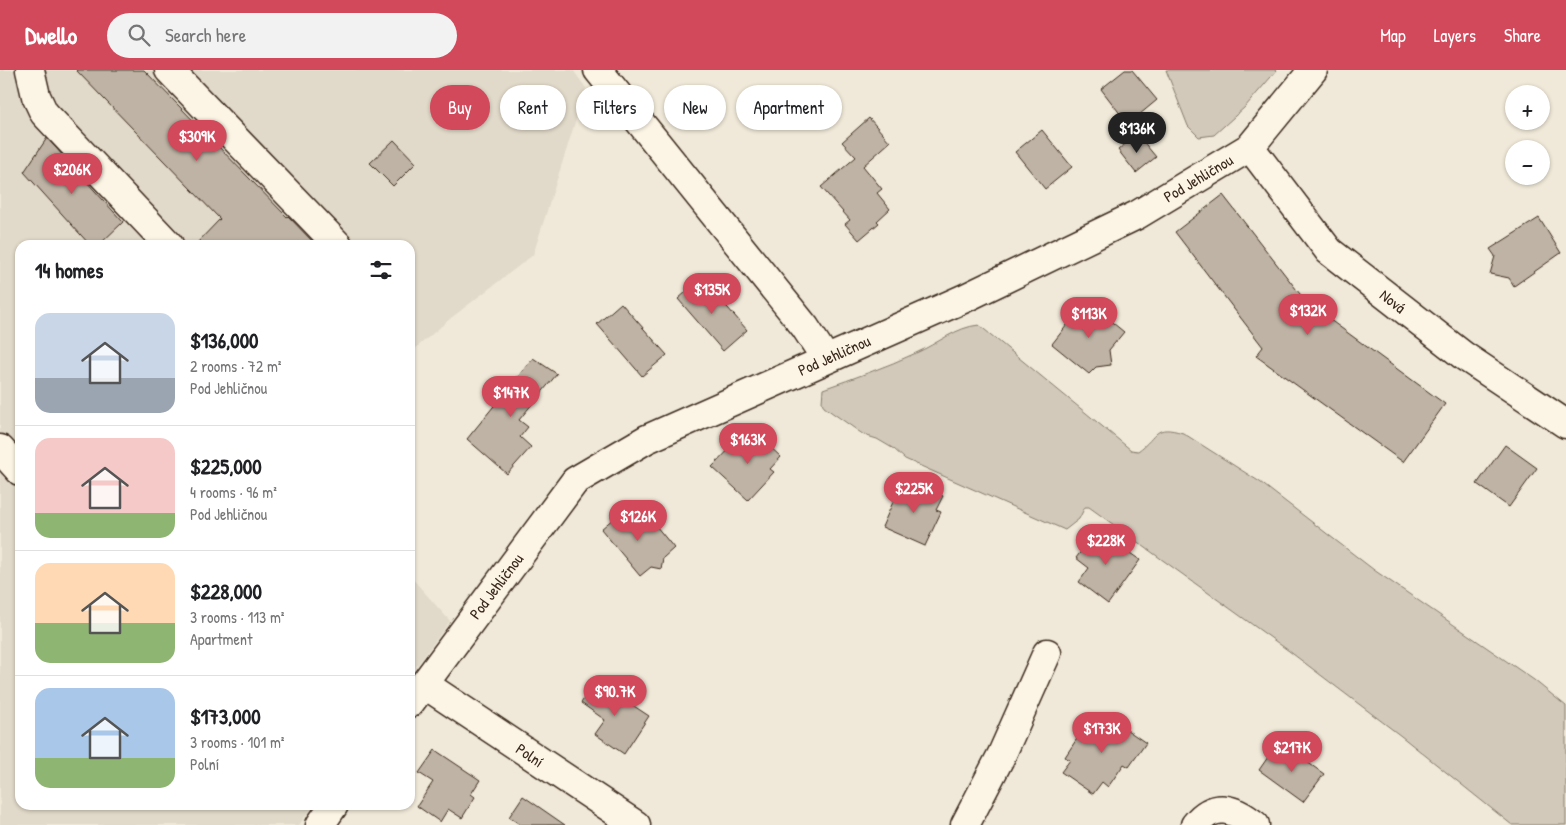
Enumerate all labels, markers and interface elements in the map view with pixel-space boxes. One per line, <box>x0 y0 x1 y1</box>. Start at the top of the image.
search box <box>107 13 457 58</box>
text: Dwello <box>25 19 77 51</box>
icon: search <box>125 21 153 49</box>
text: Search here <box>165 22 246 48</box>
text: Map <box>1380 23 1406 48</box>
text: Layers <box>1434 23 1476 48</box>
text: Share <box>1504 23 1541 48</box>
chip: Buy <box>430 85 490 130</box>
chip: Rent <box>500 85 566 130</box>
chip: Filters <box>576 85 654 130</box>
chip: New <box>664 85 726 130</box>
chip: Apartment <box>736 85 842 130</box>
map controls <box>1505 85 1550 185</box>
button: + <box>1505 85 1550 130</box>
pin: $136K <box>1102 112 1172 154</box>
text: $136K <box>1119 117 1155 139</box>
pin: $309K <box>162 119 232 162</box>
text: $309K <box>179 125 215 147</box>
button: − <box>1505 140 1550 185</box>
street label: Pod Jehličnou <box>1159 148 1237 207</box>
pin: $206K <box>37 152 107 195</box>
text: $206K <box>53 158 91 180</box>
text: 14 homes <box>35 256 103 285</box>
icon: filters <box>367 256 395 284</box>
pin: $135K <box>677 272 747 315</box>
text: $135K <box>694 278 730 300</box>
street label: Nová <box>1375 284 1411 318</box>
pin: $132K <box>1273 294 1343 336</box>
pin: $113K <box>1054 296 1124 339</box>
text: $132K <box>1290 299 1326 321</box>
text: $113K <box>1071 302 1107 324</box>
text: $136,000 <box>190 326 259 355</box>
street label: Pod Jehličnou <box>794 329 874 381</box>
icon: home <box>75 333 135 393</box>
text: 2 rooms · 72 m² <box>190 355 281 377</box>
pin: $147K <box>476 376 546 418</box>
text: Pod Jehličnou <box>190 377 267 399</box>
text: $147K <box>493 381 529 403</box>
pin: $163K <box>713 422 783 465</box>
text: $163K <box>730 428 766 450</box>
text: $225,000 <box>190 452 262 481</box>
icon: home <box>75 458 135 518</box>
pin: $225K <box>879 472 949 514</box>
text: $225K <box>895 477 933 499</box>
text: 4 rooms · 96 m² <box>190 481 277 503</box>
pin: $126K <box>603 500 673 542</box>
text: Pod Jehličnou <box>190 503 267 525</box>
text: $126K <box>620 505 656 527</box>
pin: $228K <box>1071 524 1141 566</box>
text: $228K <box>1087 529 1125 551</box>
street label: Pod Jehličnou <box>464 548 528 623</box>
text: $228,000 <box>190 577 262 606</box>
icon: home <box>75 583 135 643</box>
text: 3 rooms · 113 m² <box>190 606 285 628</box>
text: Apartment <box>190 628 253 650</box>
pin: $90.7K <box>574 674 656 717</box>
text: $90.7K <box>595 680 635 702</box>
text: $173,000 <box>190 702 261 731</box>
icon: home <box>75 708 135 768</box>
pin: $173K <box>1067 712 1137 754</box>
text: $173K <box>1083 717 1121 739</box>
pin: $217K <box>1257 730 1327 773</box>
text: 3 rooms · 101 m² <box>190 731 285 753</box>
text: $217K <box>1273 736 1311 758</box>
street label: Polní <box>512 738 548 772</box>
text: Polní <box>190 753 219 775</box>

